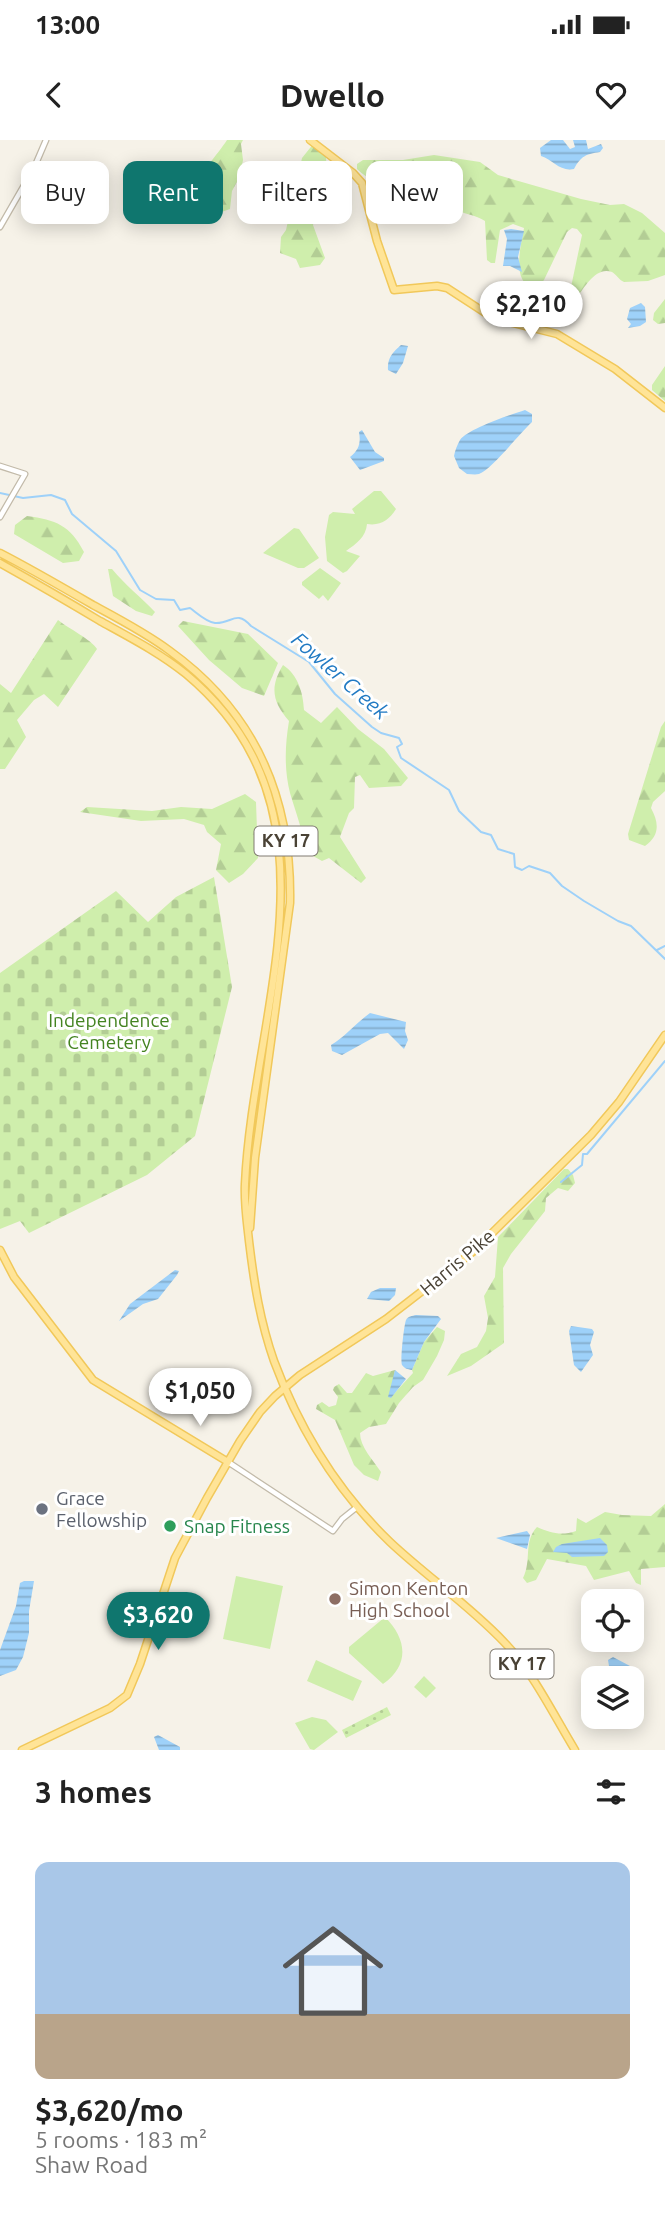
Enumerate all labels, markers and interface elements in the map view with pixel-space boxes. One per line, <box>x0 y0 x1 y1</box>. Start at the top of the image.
text: 13:00 <box>35 10 100 39</box>
icon: back <box>35 76 73 114</box>
icon: heart <box>592 76 630 114</box>
text: Dwello <box>280 77 385 113</box>
chip: Buy <box>21 161 109 224</box>
chip: Rent <box>123 161 223 224</box>
chip: Filters <box>237 161 352 224</box>
chip: New <box>366 161 463 224</box>
pin: $2,210 <box>474 282 588 341</box>
text: $2,210 <box>496 291 566 316</box>
water label: Fowler Creek <box>287 627 394 724</box>
road number: KY 17 <box>254 826 318 856</box>
park label: Independence Cemetery <box>48 1009 170 1053</box>
street label: Harris Pike <box>415 1225 499 1299</box>
pin: $1,050 <box>143 1368 257 1428</box>
text: $1,050 <box>165 1378 235 1403</box>
place label: Grace Fellowship <box>56 1487 147 1531</box>
marker: Grace Fellowship <box>34 1501 50 1517</box>
place label: Snap Fitness <box>184 1515 290 1537</box>
marker: Snap Fitness <box>162 1518 178 1534</box>
place label: Simon Kenton High School <box>349 1577 468 1621</box>
map controls <box>581 1589 644 1729</box>
button: locate <box>581 1589 644 1652</box>
marker: Simon Kenton High School <box>327 1591 343 1607</box>
pin: $3,620 <box>101 1592 215 1652</box>
text: $3,620 <box>123 1602 193 1627</box>
road number: KY 17 <box>490 1650 554 1679</box>
button: layers <box>581 1666 644 1729</box>
icon: filters <box>592 1773 630 1811</box>
text: 3 homes <box>35 1775 152 1809</box>
icon: home <box>270 1908 396 2034</box>
text: $3,620/mo <box>35 2093 184 2127</box>
text: 5 rooms · 183 m² <box>35 2127 207 2152</box>
text: Shaw Road <box>35 2152 148 2177</box>

